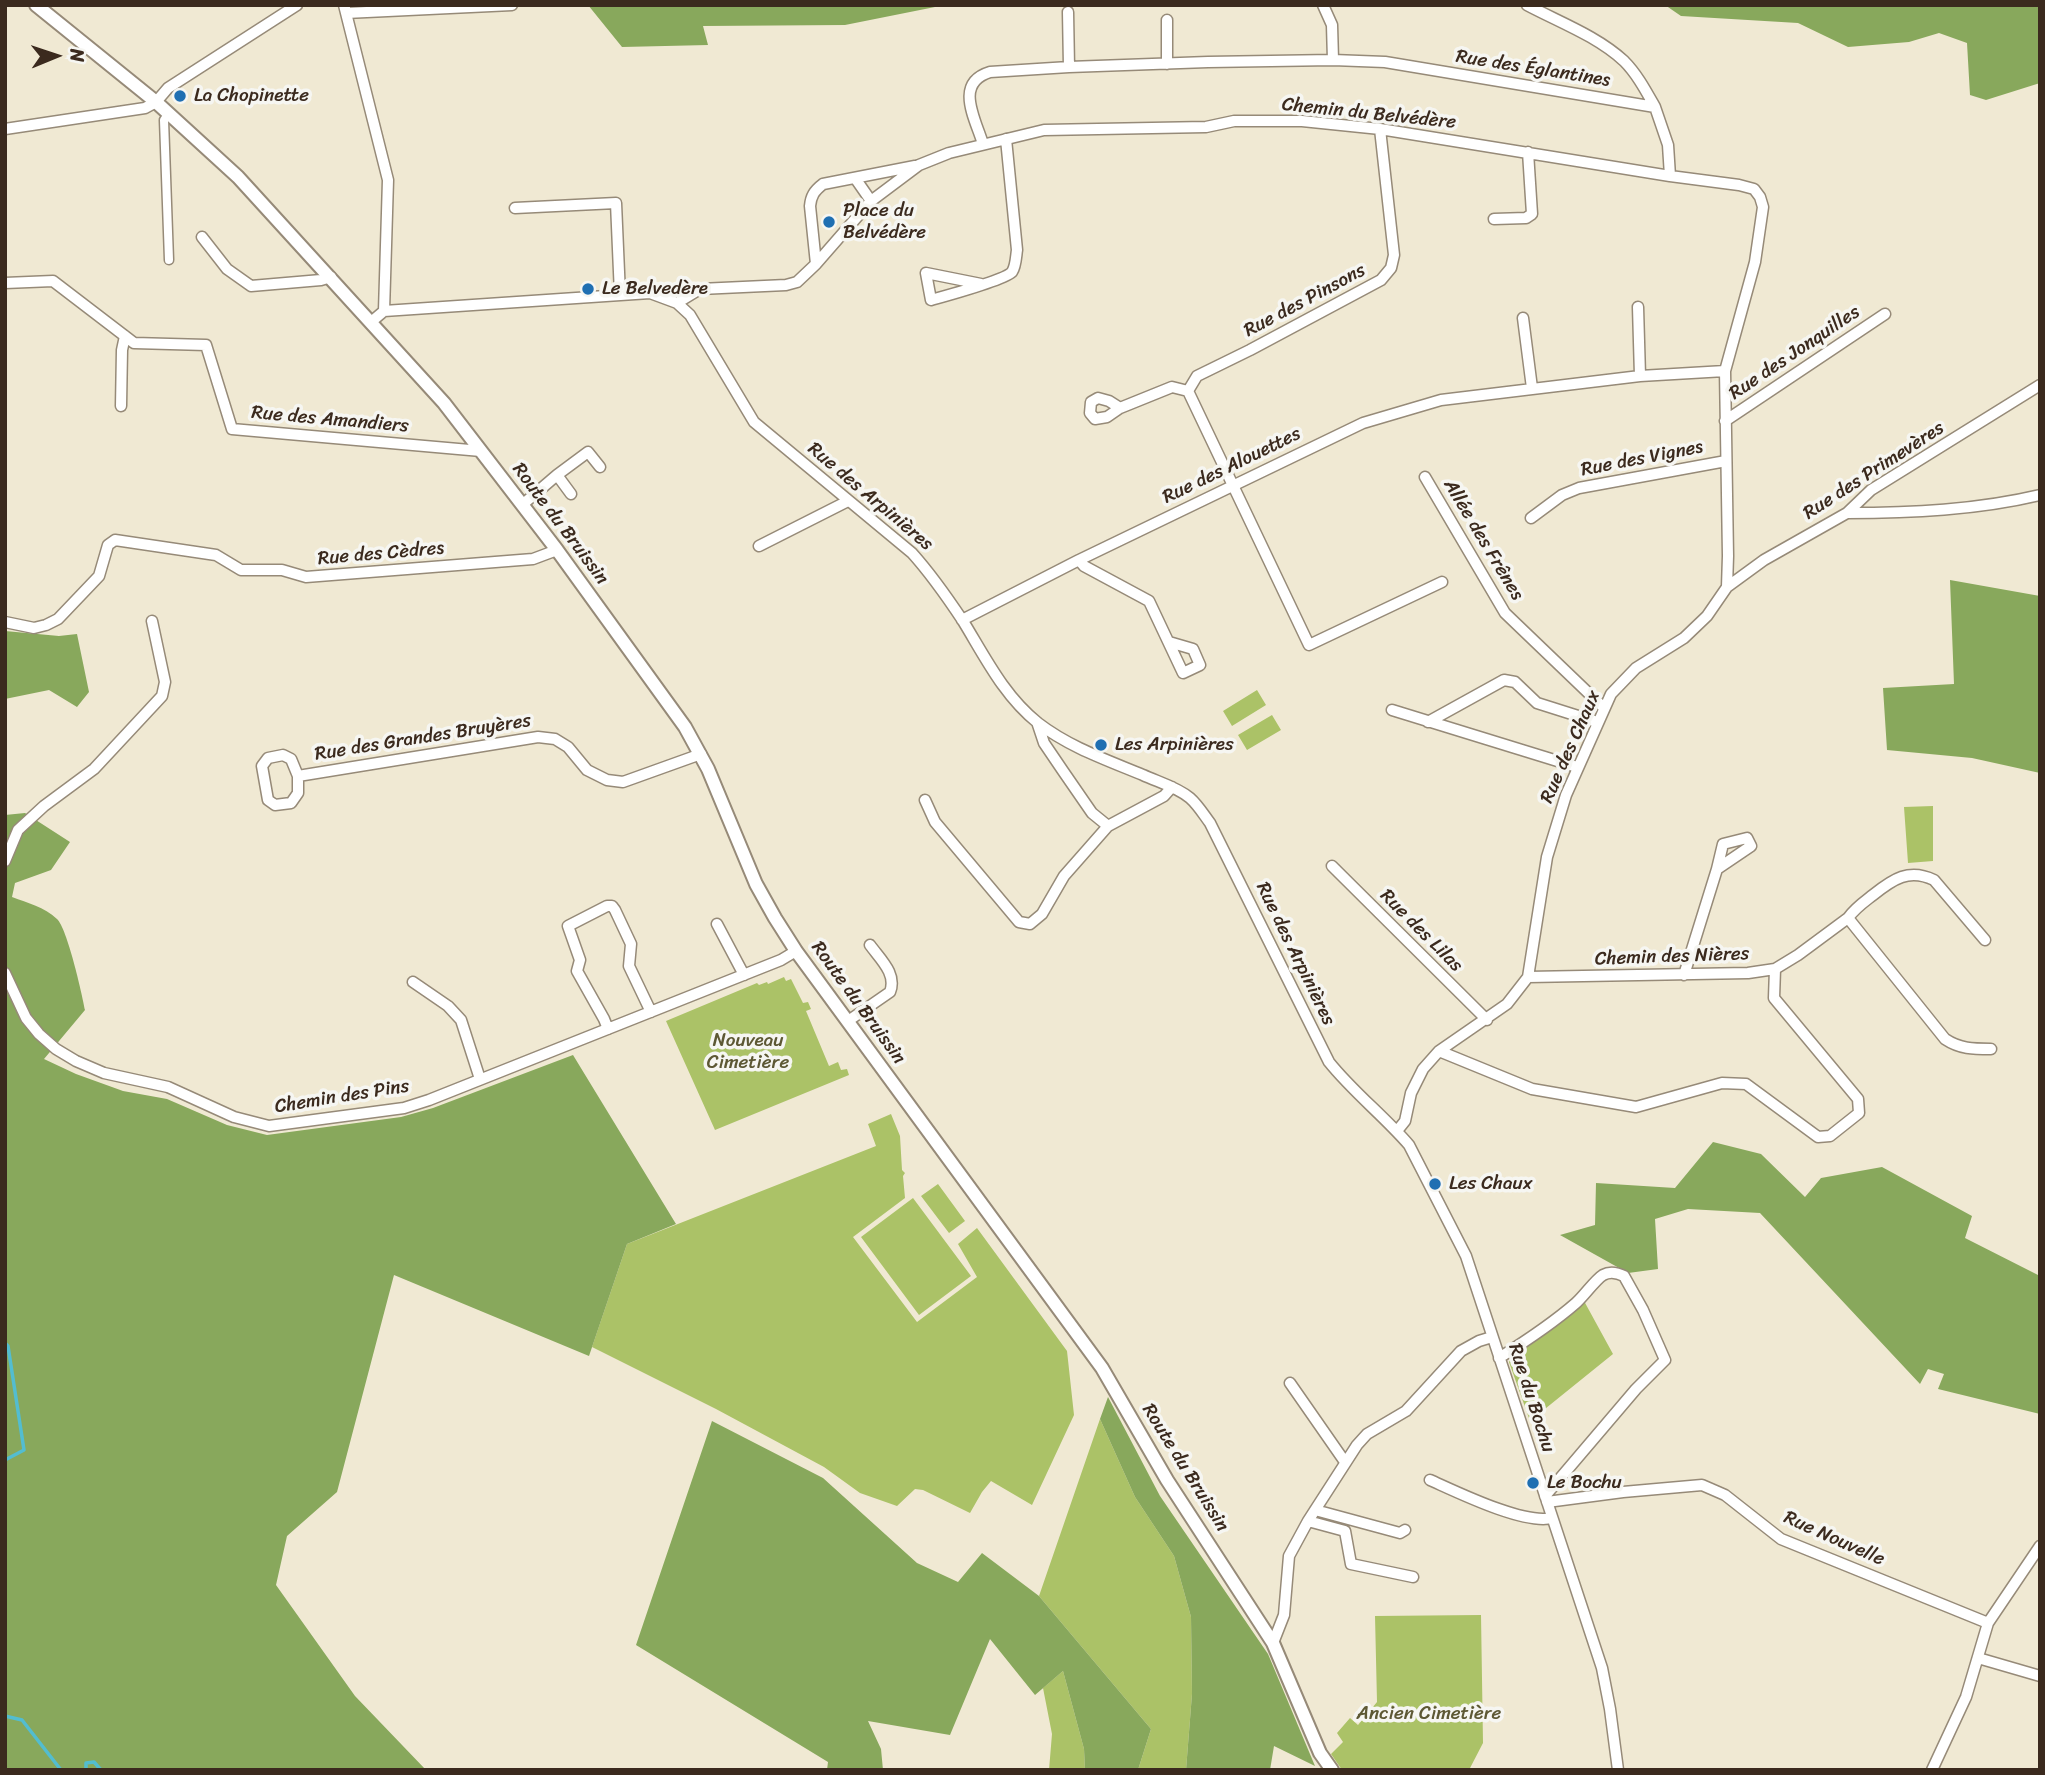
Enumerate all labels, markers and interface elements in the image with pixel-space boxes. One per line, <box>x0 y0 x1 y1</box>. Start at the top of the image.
north arrow <box>21 21 91 91</box>
street label: Rue des Églantines <box>1454 46 1612 92</box>
text: N <box>61 48 94 62</box>
place label: La Chopinette <box>194 85 309 107</box>
marker: La Chopinette <box>172 88 188 104</box>
street label: Chemin du Belvédère <box>1281 94 1457 134</box>
place label: Place du Belvédère <box>843 200 926 244</box>
marker: Place du Belvédère <box>821 214 837 230</box>
street label: Rue des Pinsons <box>1240 259 1370 343</box>
place label: Le Belvedère <box>602 278 708 300</box>
marker: Le Belvedère <box>580 281 596 297</box>
street label: Rue des Jonquilles <box>1725 301 1865 405</box>
street label: Rue des Amandiers <box>250 402 410 438</box>
street label: Rue des Primevères <box>1799 417 1949 525</box>
street label: Rue des Alouettes <box>1159 423 1305 509</box>
street label: Rue des Vignes <box>1579 436 1705 482</box>
street label: Rue des Arpinières <box>803 438 937 556</box>
street label: Route du Bruissin <box>507 459 613 589</box>
street label: Allée des Frênes <box>1438 475 1528 605</box>
street label: Rue des Cèdres <box>317 537 445 571</box>
street label: Rue des Chaux <box>1536 687 1606 807</box>
street label: Rue des Grandes Bruyères <box>313 710 533 766</box>
place label: Les Arpinières <box>1115 734 1234 756</box>
marker: Les Arpinières <box>1093 737 1109 753</box>
street label: Rue des Arpinières <box>1250 879 1340 1029</box>
street label: Rue des Lilas <box>1375 885 1467 977</box>
street label: Route du Bruissin <box>806 937 910 1069</box>
street label: Chemin des Nières <box>1594 943 1750 971</box>
park label: Nouveau Cimetière <box>707 1030 789 1074</box>
street label: Chemin des Pins <box>273 1075 411 1119</box>
place label: Les Chaux <box>1449 1173 1532 1195</box>
marker: Les Chaux <box>1427 1176 1443 1192</box>
street label: Rue du Bochu <box>1503 1341 1559 1455</box>
street label: Route du Bruissin <box>1137 1400 1233 1536</box>
place label: Le Bochu <box>1547 1472 1622 1494</box>
marker: Le Bochu <box>1525 1475 1541 1491</box>
street label: Rue Nouvelle <box>1780 1507 1888 1571</box>
park label: Ancien Cimetière <box>1357 1703 1501 1725</box>

